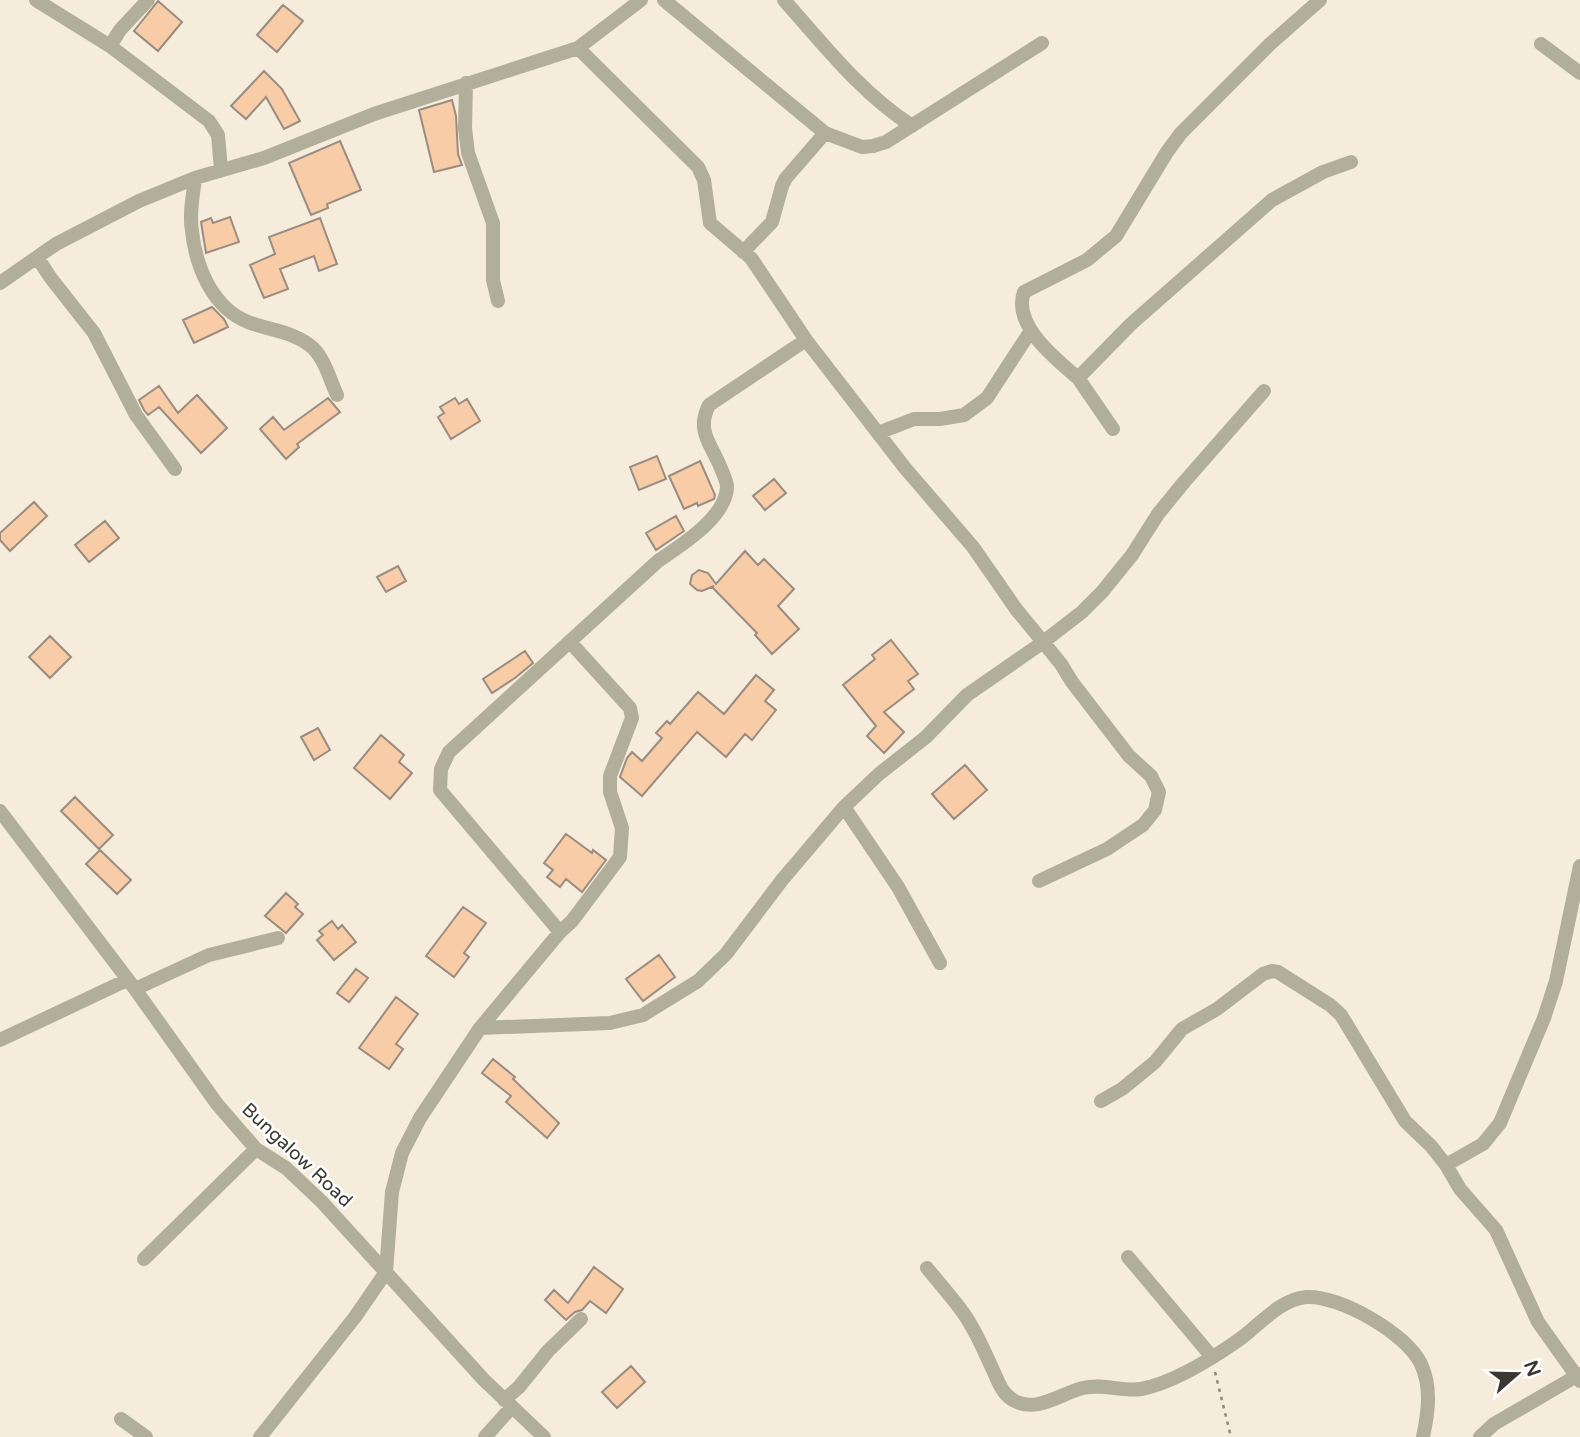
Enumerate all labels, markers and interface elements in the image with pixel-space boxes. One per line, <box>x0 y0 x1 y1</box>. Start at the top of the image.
street label: Bungalow Road <box>237 1098 357 1212</box>
north arrow <box>1482 1339 1552 1409</box>
text: N <box>1519 1358 1545 1379</box>

